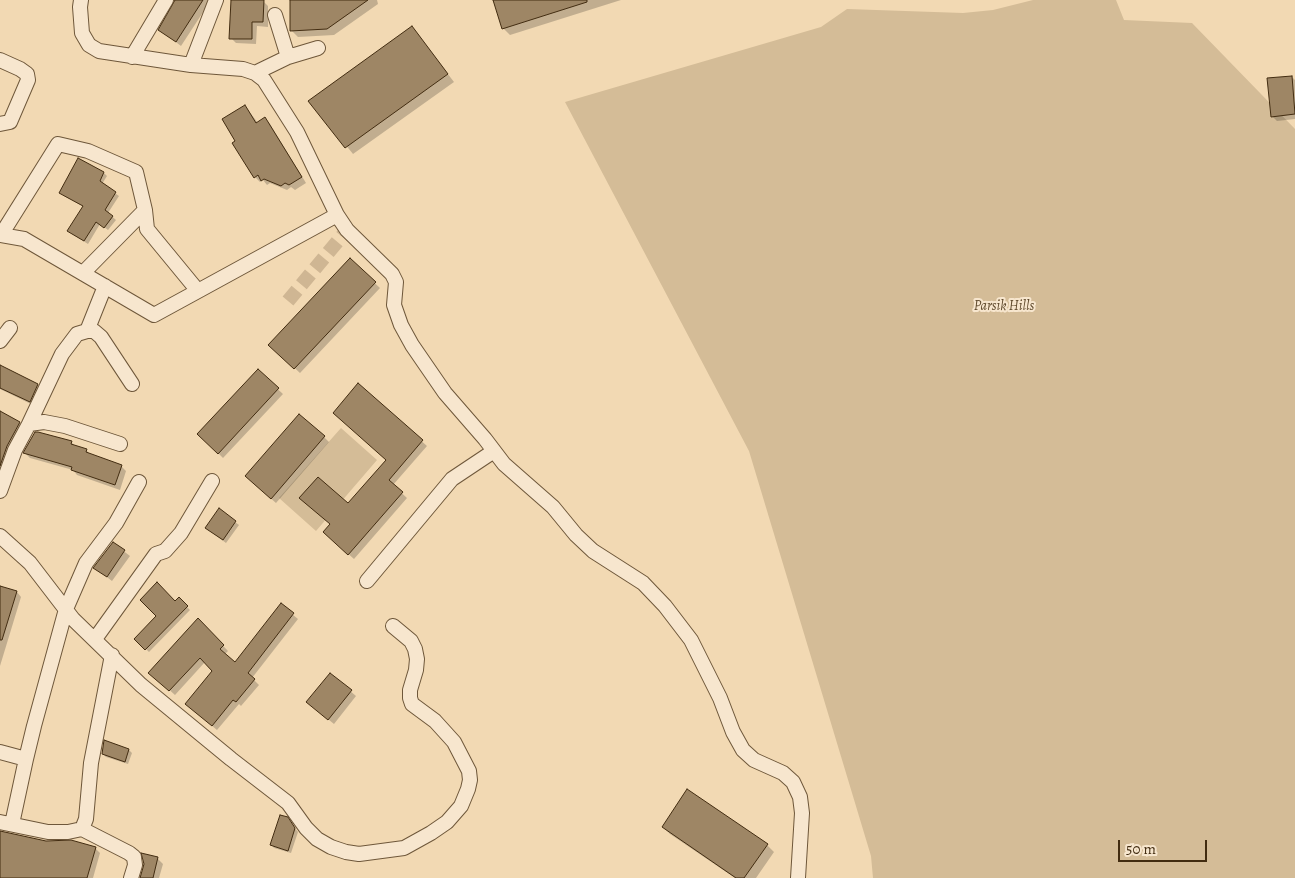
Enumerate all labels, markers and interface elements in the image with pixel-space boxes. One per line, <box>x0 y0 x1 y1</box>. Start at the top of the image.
park label: Parsik Hills <box>974 299 1034 315</box>
scale bar <box>1120 830 1209 862</box>
text: 50 m <box>1126 839 1156 859</box>

